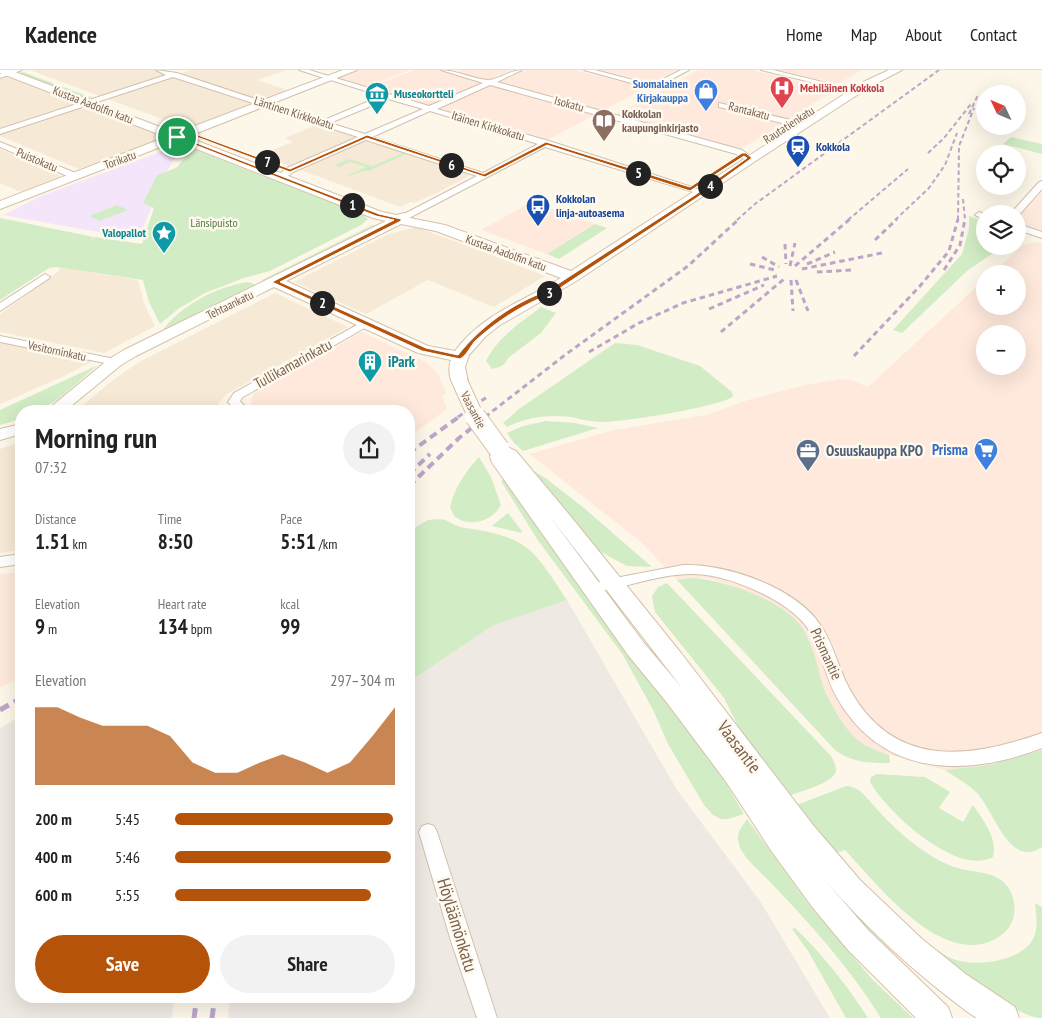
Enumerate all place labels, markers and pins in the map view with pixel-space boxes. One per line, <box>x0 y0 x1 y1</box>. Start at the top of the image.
hospital icon: Mehiläinen Kokkola <box>769 75 795 109</box>
place label: Suomalainen Kirjakauppa <box>633 76 688 105</box>
shop icon: Suomalainen Kirjakauppa <box>693 78 719 112</box>
place label: Mehiläinen Kokkola <box>800 80 884 95</box>
museum icon: Museokortteli <box>364 81 390 115</box>
place label: Museokortteli <box>394 86 454 101</box>
place label: Kokkolan kaupunginkirjasto <box>622 106 699 135</box>
library icon: Kokkolan kaupunginkirjasto <box>591 108 617 142</box>
pin <box>156 116 198 158</box>
station icon: Kokkola <box>785 134 811 168</box>
place label: Kokkola <box>816 139 850 154</box>
pin: 7 <box>254 150 280 174</box>
pin: 6 <box>438 152 464 178</box>
pin: 5 <box>626 160 650 186</box>
pin: 4 <box>698 174 722 198</box>
place label: Kokkolan linja-autoasema <box>556 191 625 220</box>
pin: 1 <box>340 192 364 218</box>
bus stop icon: Kokkolan linja-autoasema <box>525 193 551 227</box>
place icon: Valopallot <box>151 220 177 254</box>
place label: Valopallot <box>101 225 146 240</box>
pin: 3 <box>536 280 562 306</box>
pin: 2 <box>310 290 334 316</box>
building icon: iPark <box>357 349 383 383</box>
place label: iPark <box>388 352 416 371</box>
supermarket icon: Prisma <box>973 437 999 471</box>
office icon: Osuuskauppa KPO <box>795 438 821 472</box>
place label: Prisma <box>932 440 968 459</box>
place label: Osuuskauppa KPO <box>826 441 923 460</box>

